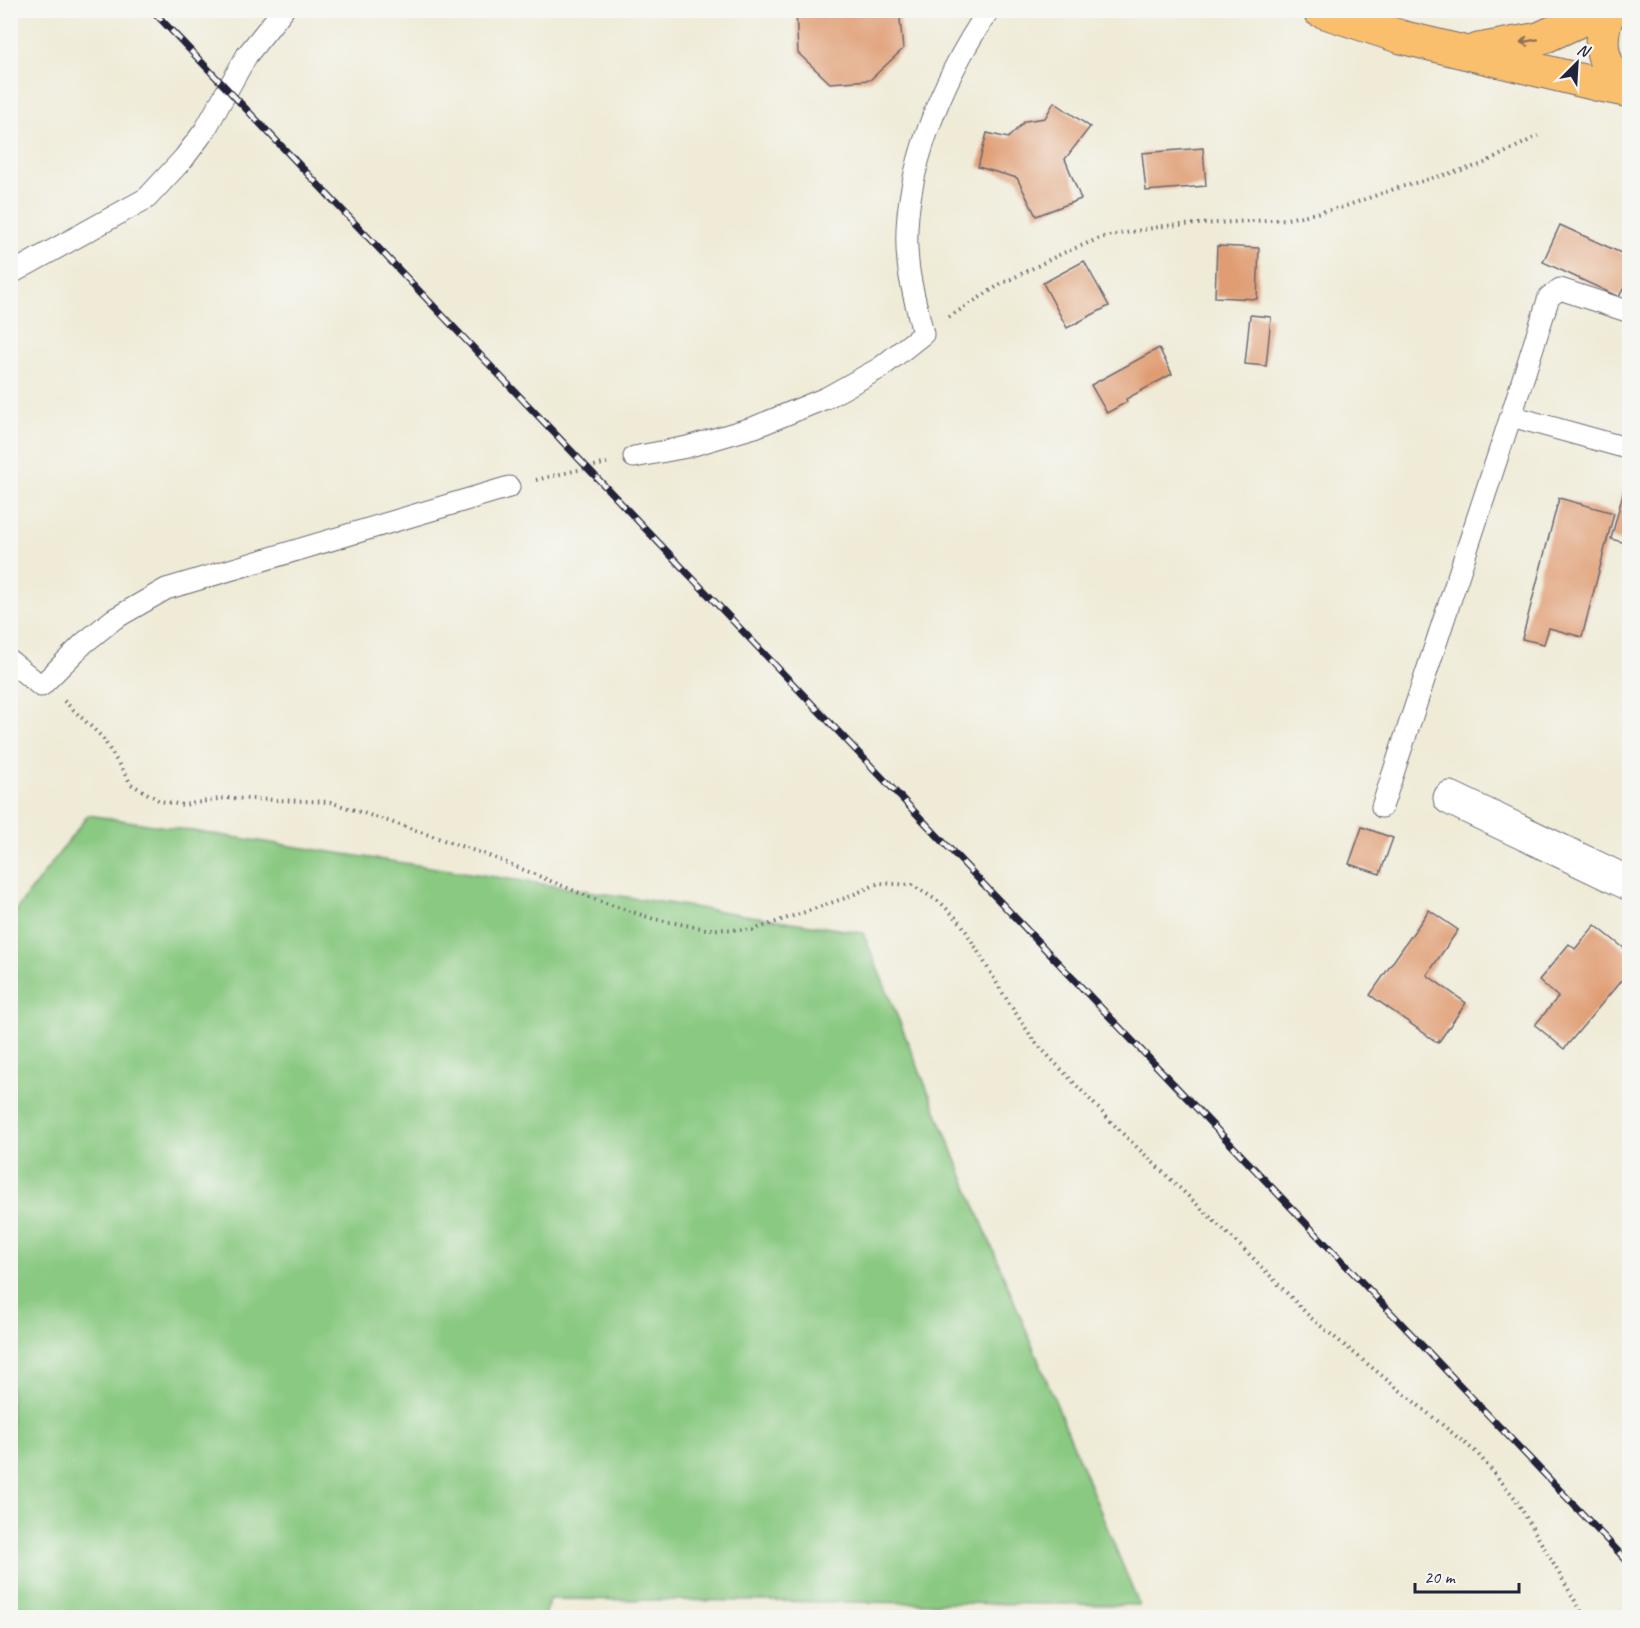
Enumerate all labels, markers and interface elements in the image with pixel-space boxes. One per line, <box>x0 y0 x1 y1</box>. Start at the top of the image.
north arrow <box>1547 33 1607 93</box>
one-way arrow <box>1519 36 1539 47</box>
text: N <box>1574 39 1594 63</box>
scale bar <box>1415 1556 1518 1594</box>
text: 20 m <box>1424 1566 1457 1588</box>

